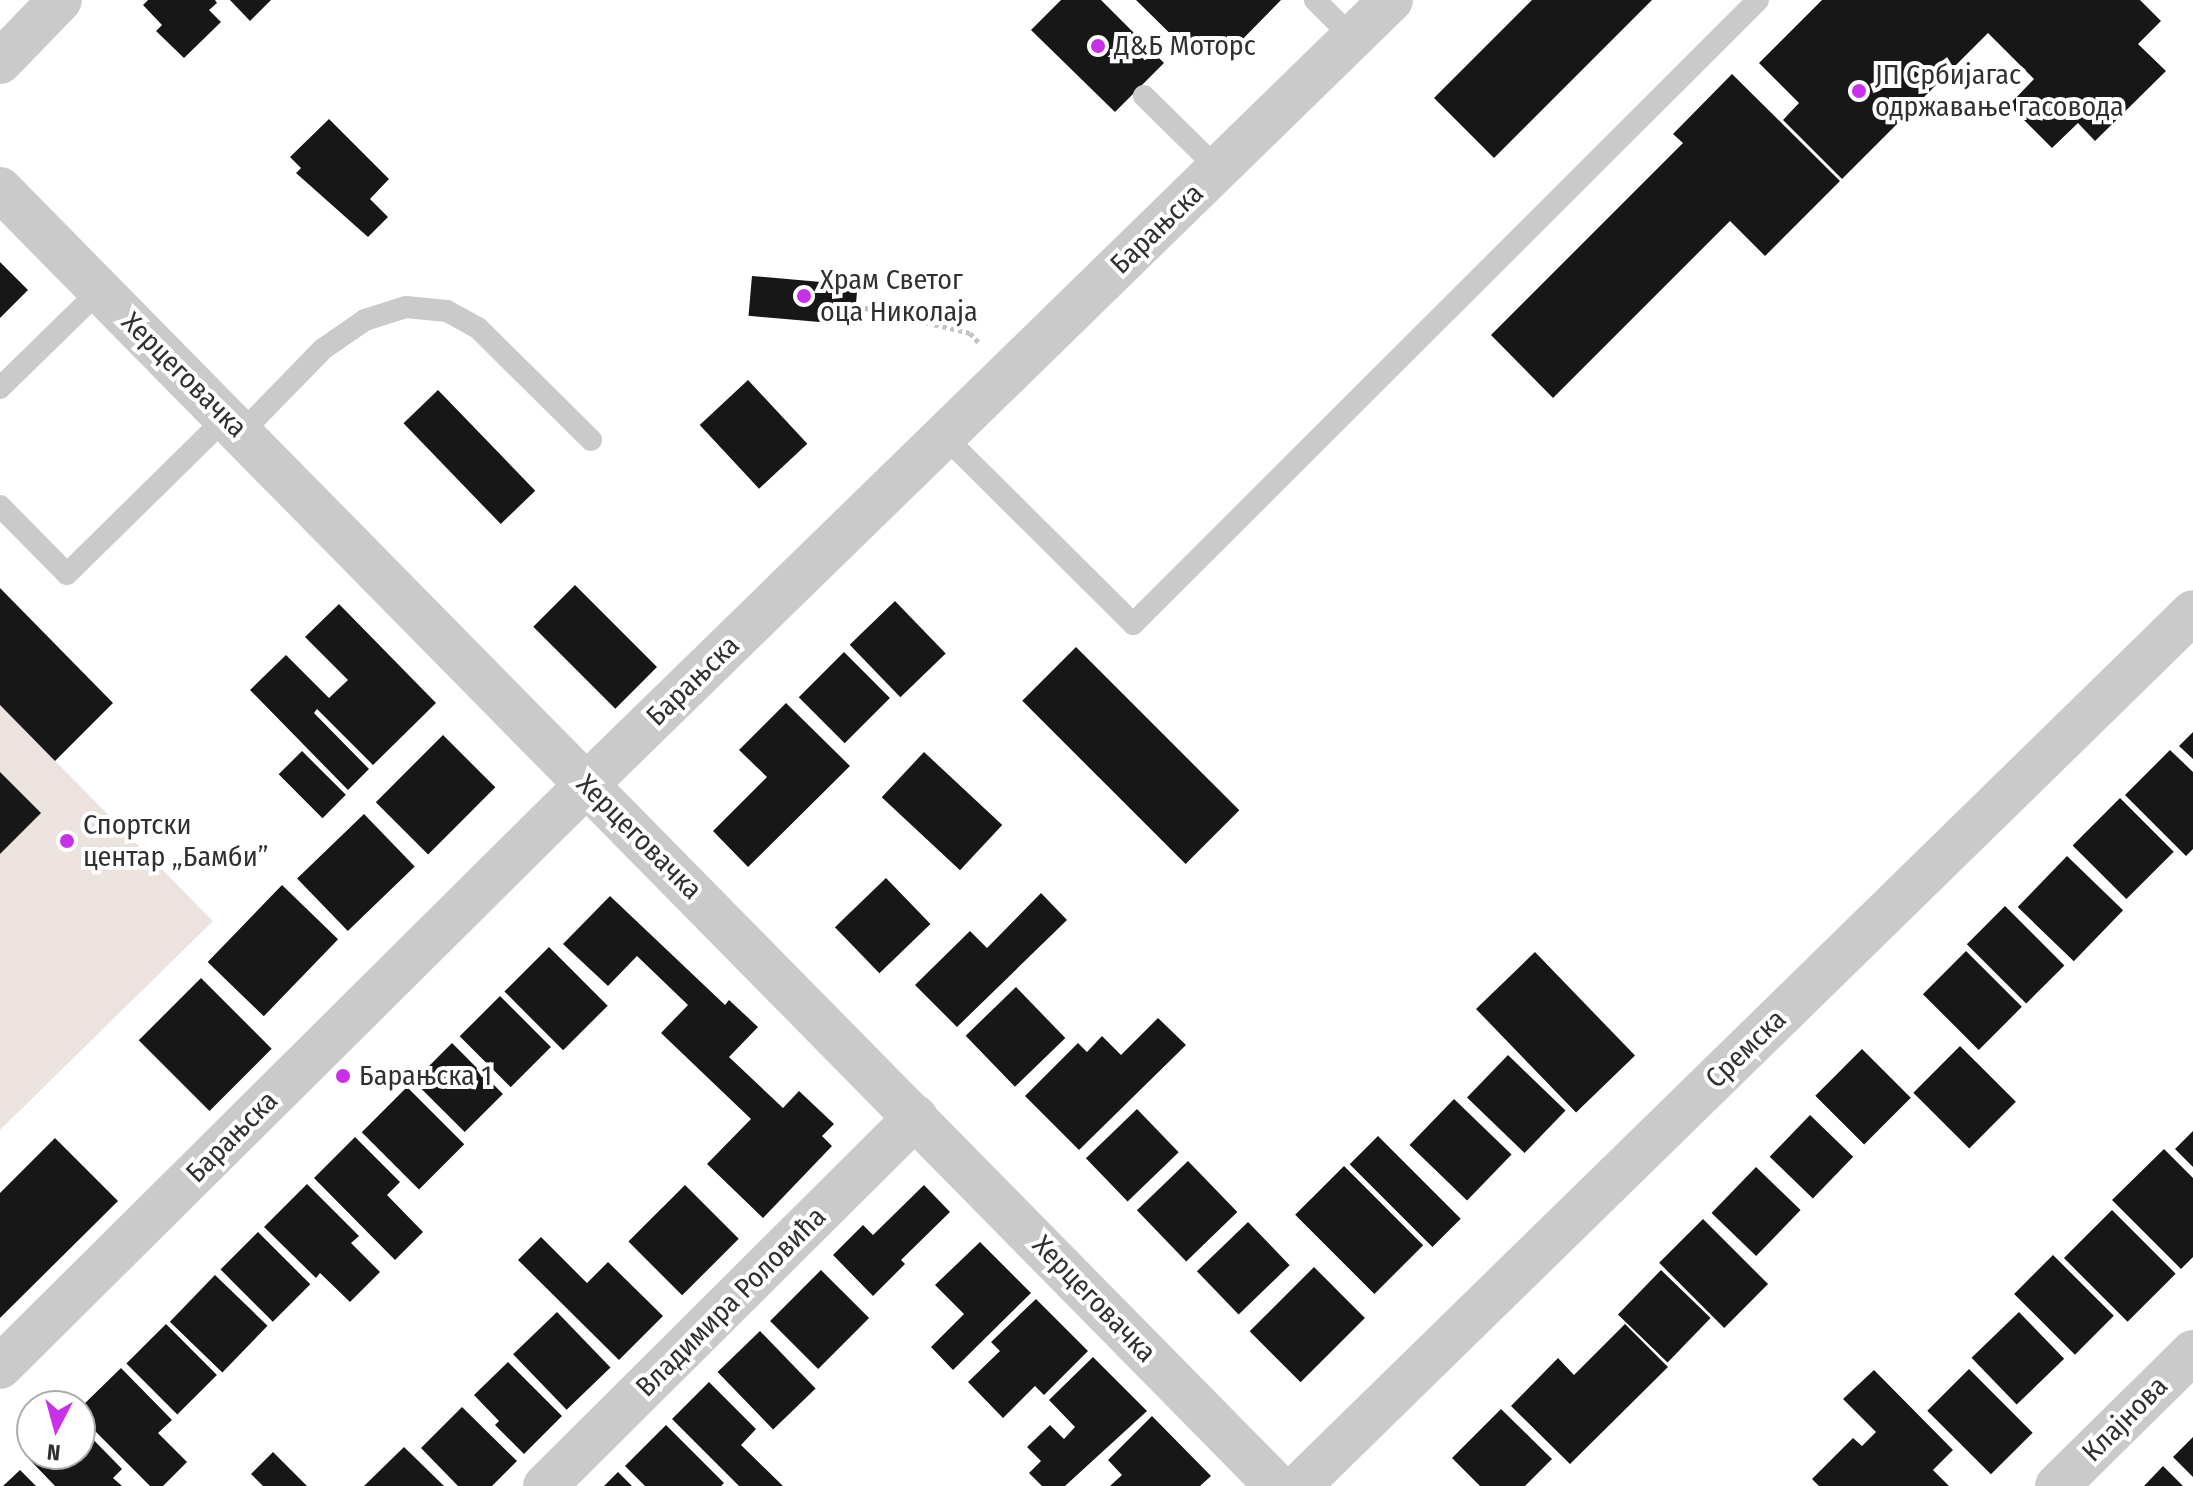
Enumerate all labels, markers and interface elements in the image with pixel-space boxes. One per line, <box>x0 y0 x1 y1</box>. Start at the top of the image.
place label: Д&Б Моторс <box>1114 29 1256 63</box>
marker: Д&Б Моторс <box>1089 37 1107 55</box>
place label: ЈП Србијагас одржавање гасовода <box>1875 58 2124 124</box>
marker: ЈП Србијагас одржавање гасовода <box>1850 82 1868 100</box>
street label: Барањска <box>1104 177 1210 281</box>
place label: Храм Светог оца Николаја <box>820 263 978 329</box>
marker: Храм Светог оца Николаја <box>795 287 813 305</box>
street label: Херцеговачка <box>114 305 254 445</box>
street label: Барањска <box>640 629 746 733</box>
street label: Херцеговачка <box>569 767 709 907</box>
place label: Спортски центар „Бамби” <box>83 808 268 874</box>
marker: Спортски центар „Бамби” <box>58 832 76 850</box>
street label: Сремска <box>1699 1003 1793 1095</box>
place label: Барањска 1 <box>359 1059 492 1093</box>
marker: Барањска 1 <box>334 1067 352 1085</box>
street label: Барањска <box>179 1084 285 1190</box>
street label: Владимира Роловића <box>629 1200 833 1404</box>
street label: Херцеговачка <box>1025 1229 1163 1369</box>
street label: Клајнова <box>2075 1369 2175 1469</box>
north arrow <box>16 1390 96 1470</box>
text: N <box>46 1438 62 1466</box>

